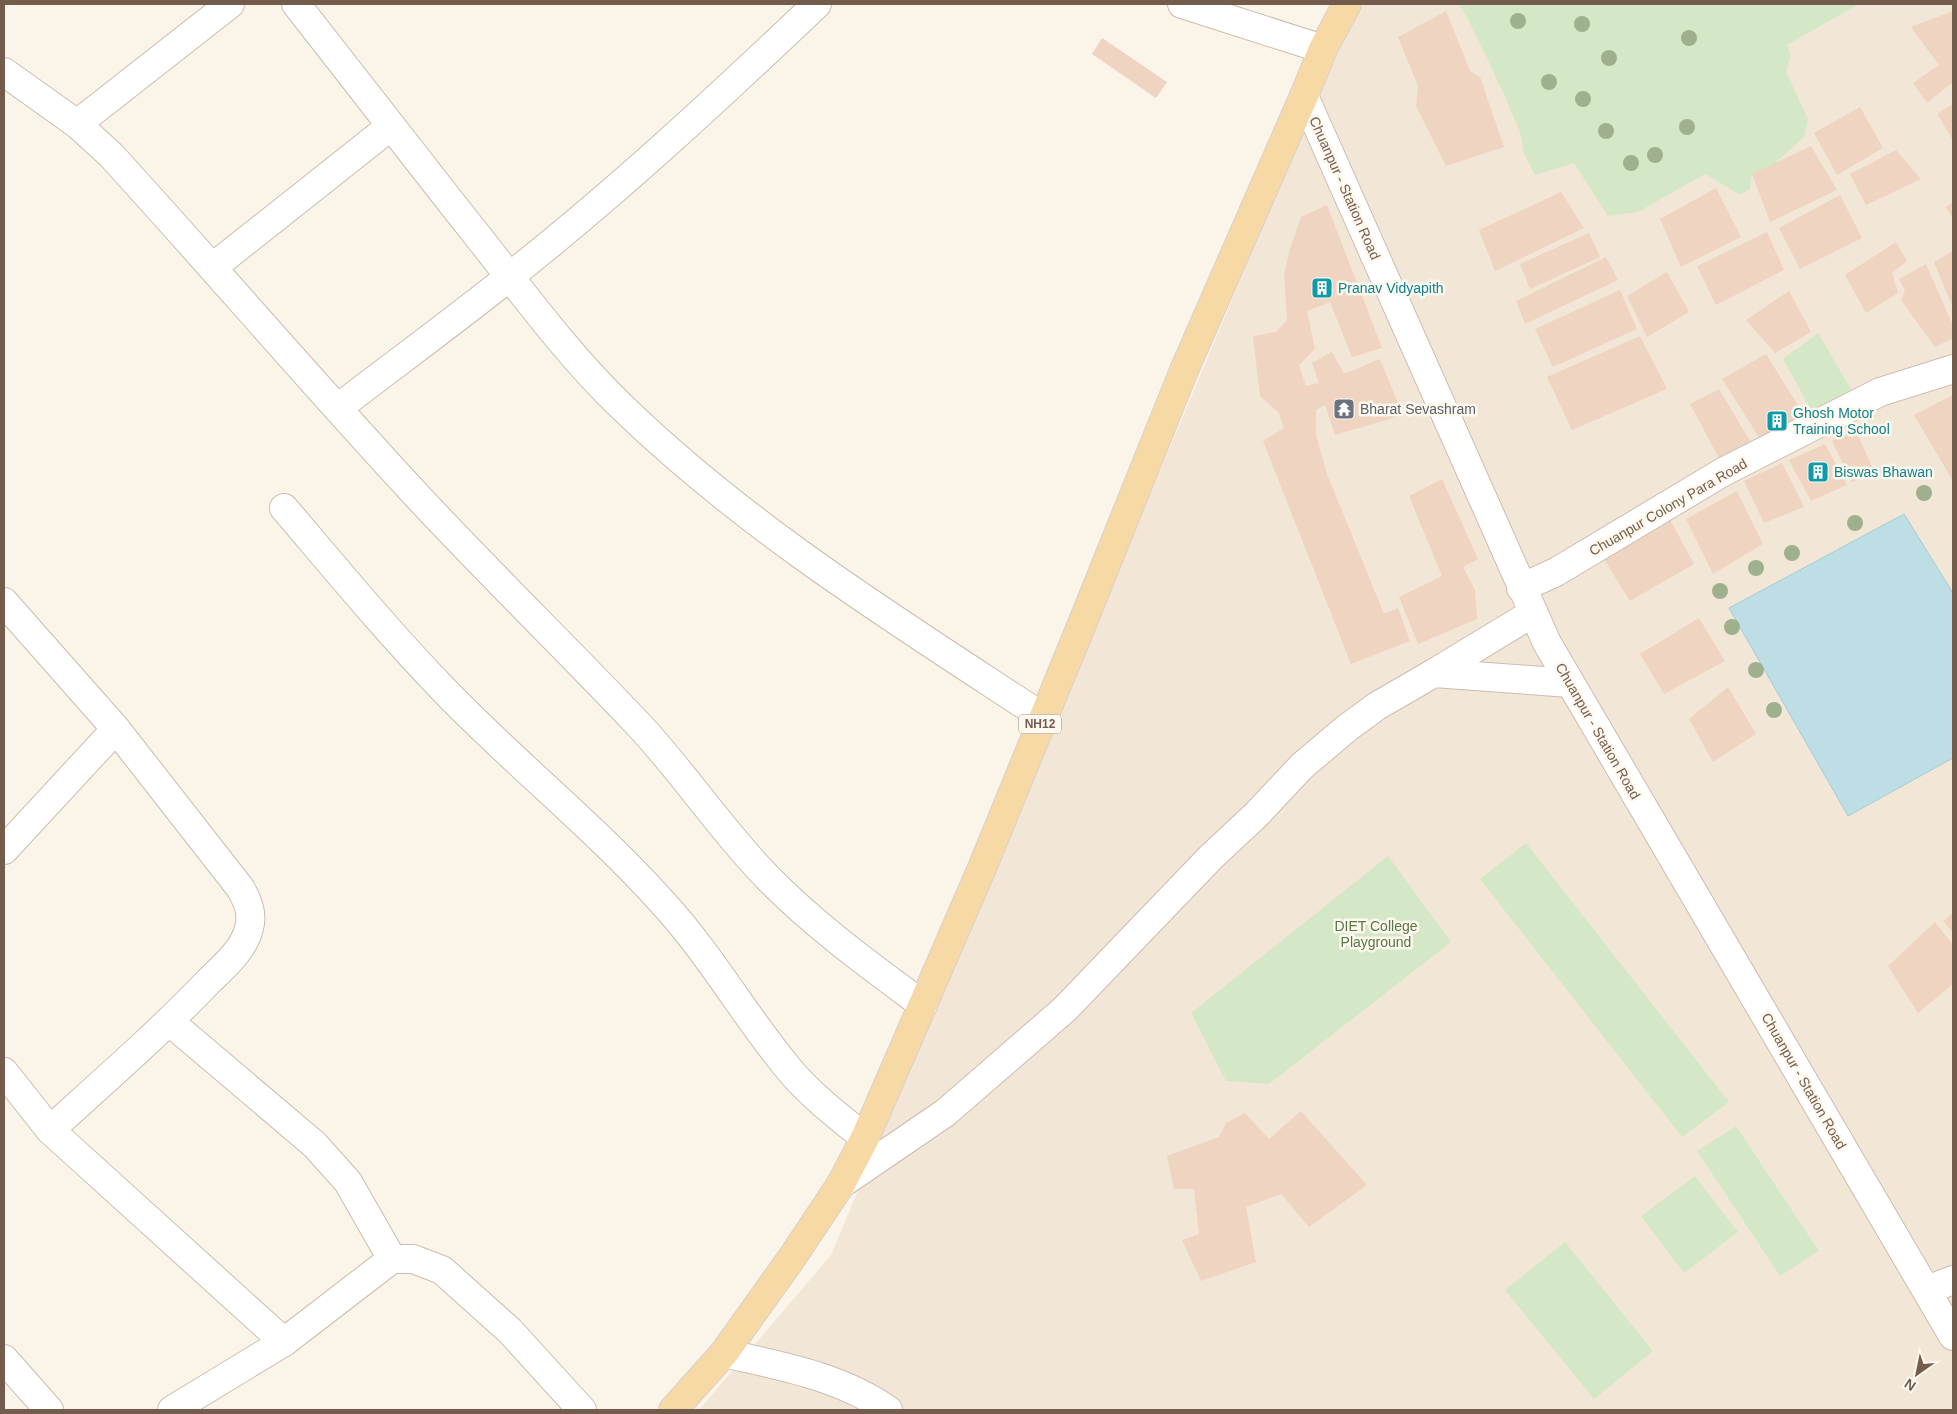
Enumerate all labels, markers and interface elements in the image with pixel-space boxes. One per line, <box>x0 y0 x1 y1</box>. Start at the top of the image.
street label: Chuanpur - Station Road <box>1306 114 1384 262</box>
building icon: Pranav Vidyapith <box>1310 276 1334 300</box>
place label: Pranav Vidyapith <box>1338 280 1444 296</box>
temple icon: Bharat Sevashram <box>1332 397 1356 421</box>
place label: Bharat Sevashram <box>1360 401 1476 417</box>
place label: Ghosh Motor Training School <box>1793 405 1890 437</box>
building icon: Ghosh Motor Training School <box>1765 409 1789 433</box>
street label: Chuanpur Colony Para Road <box>1586 455 1750 559</box>
building icon: Biswas Bhawan <box>1806 460 1830 484</box>
place label: Biswas Bhawan <box>1834 464 1933 480</box>
street label: Chuanpur - Station Road <box>1552 660 1644 802</box>
road number: NH12 <box>1019 714 1061 734</box>
park label: DIET College Playground <box>1334 918 1418 950</box>
street label: Chuanpur - Station Road <box>1758 1010 1850 1152</box>
north arrow <box>1892 1349 1942 1399</box>
text: N <box>1901 1375 1919 1394</box>

